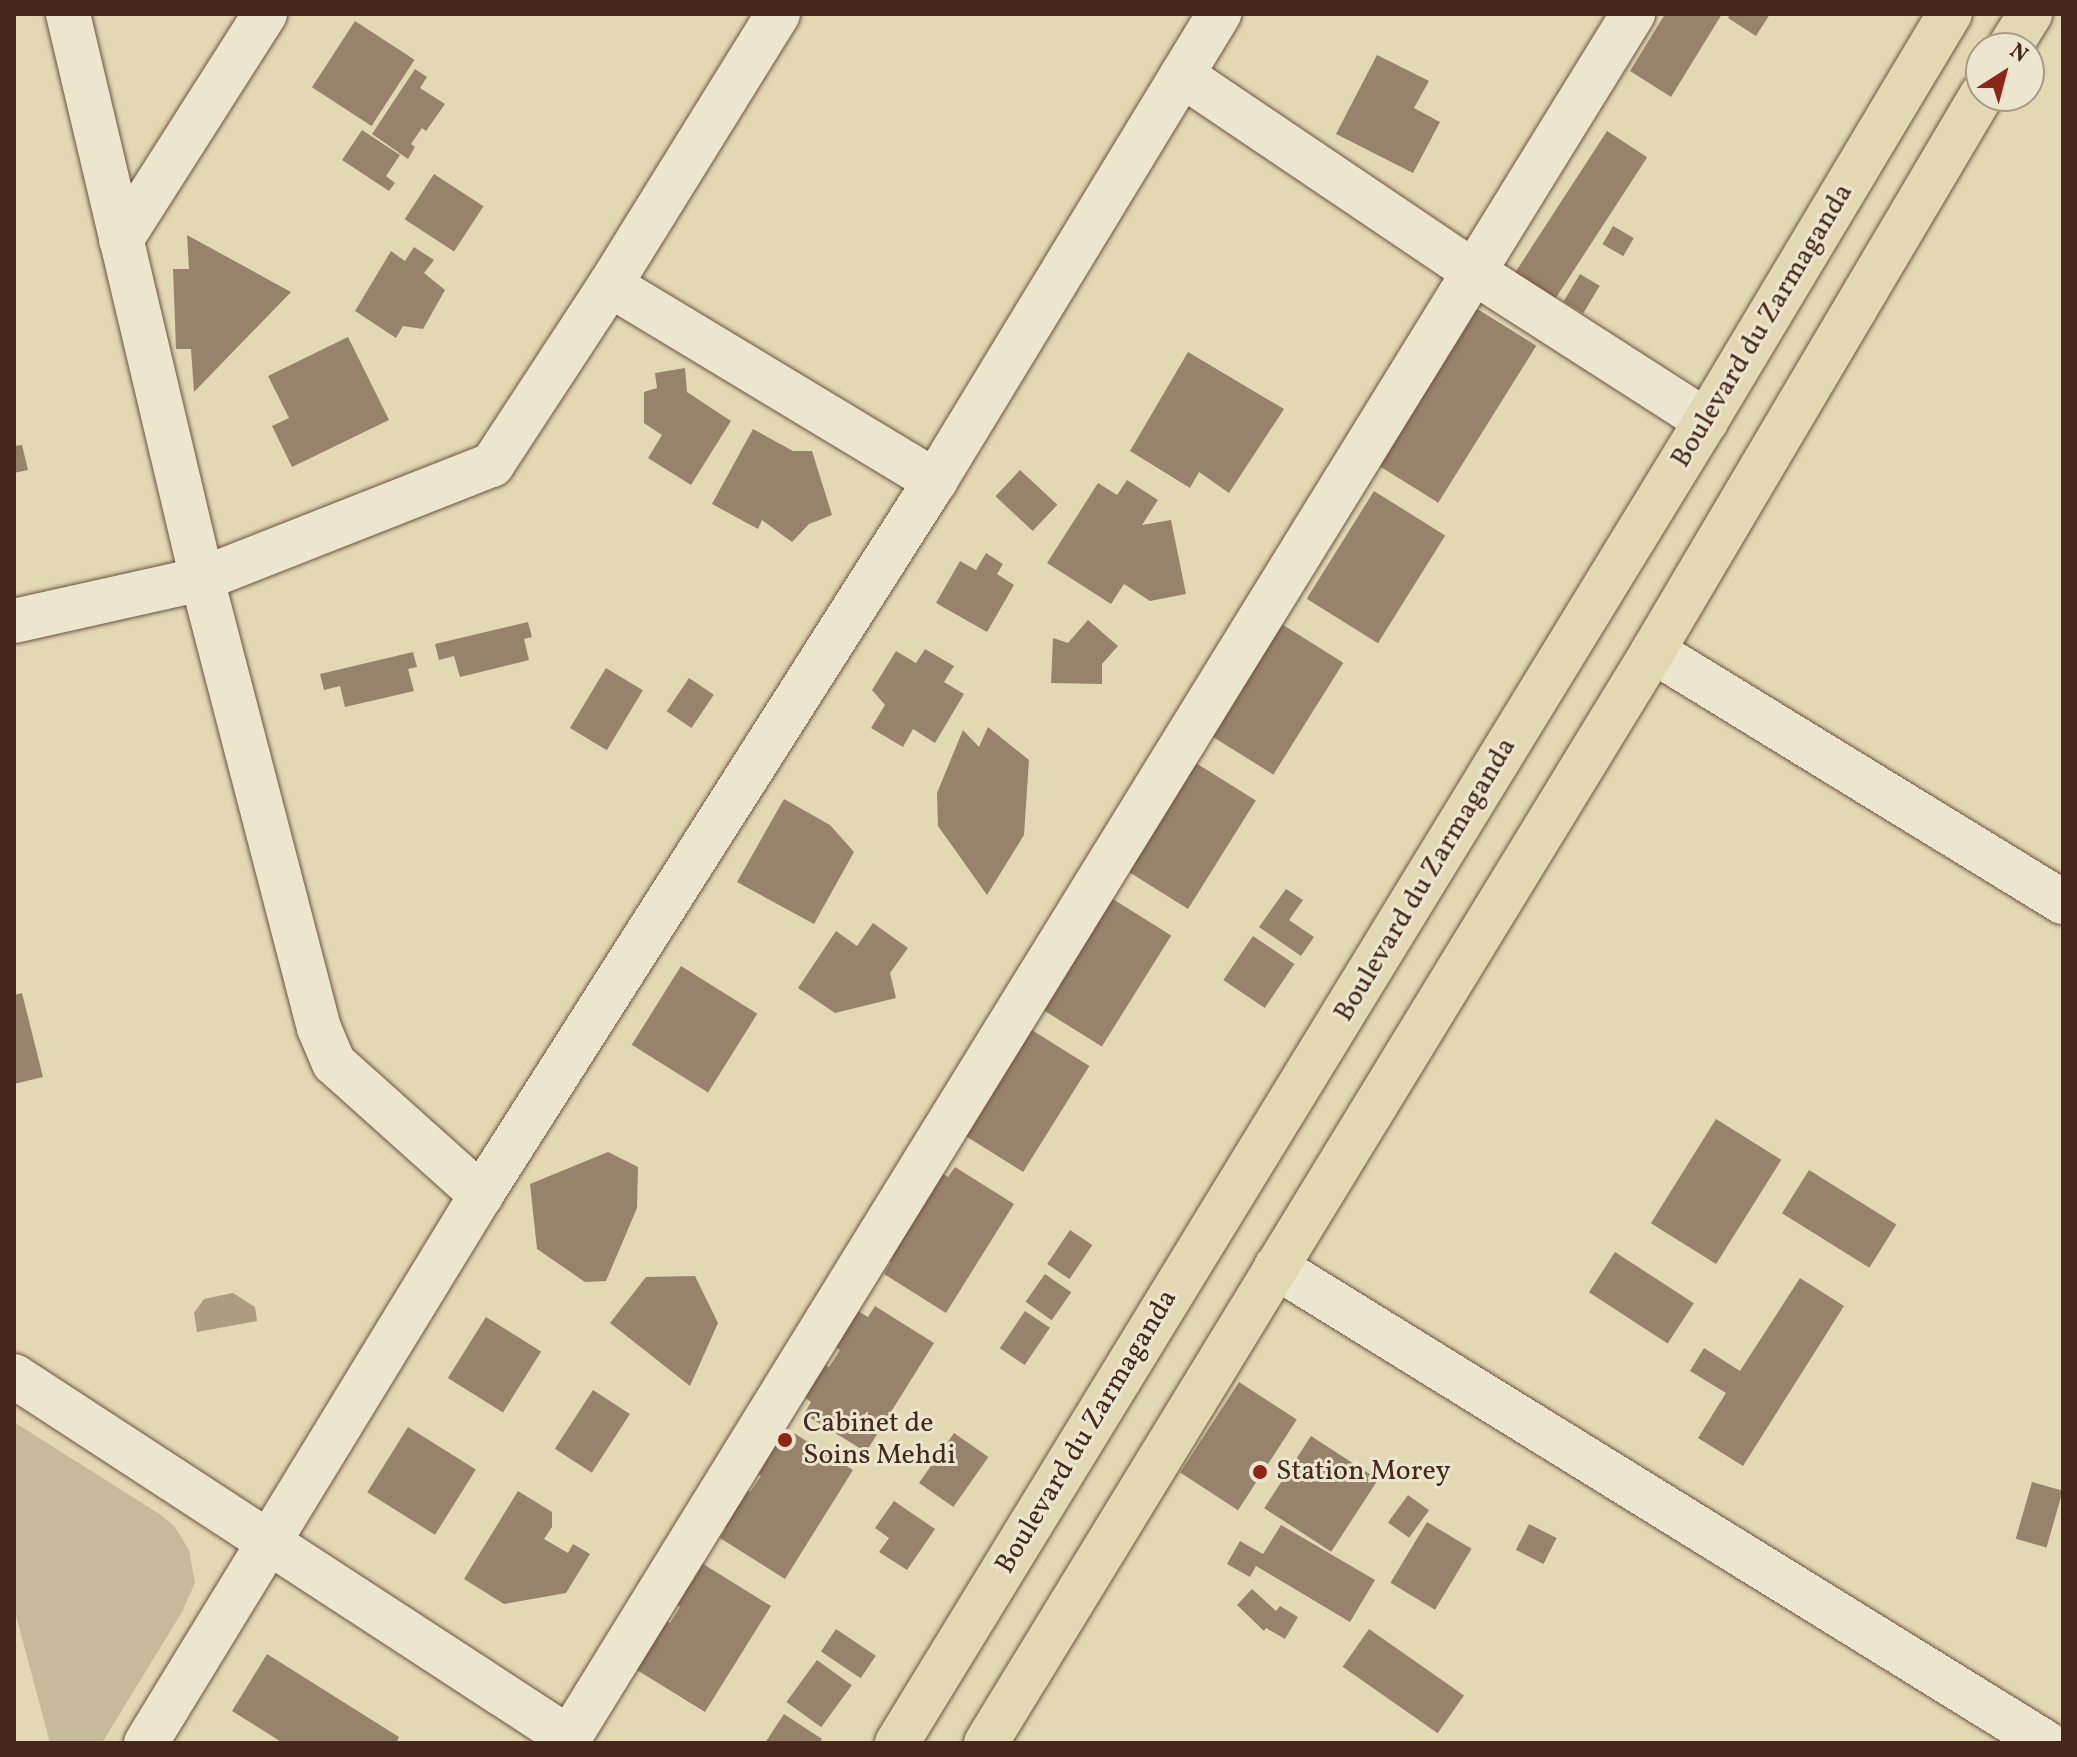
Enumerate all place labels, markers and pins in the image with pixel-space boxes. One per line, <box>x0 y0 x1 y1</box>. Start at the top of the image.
place label: Cabinet de Soins Mehdi <box>803 1407 956 1473</box>
marker: Cabinet de Soins Mehdi <box>774 1429 796 1451</box>
place label: Station Morey <box>1276 1455 1451 1489</box>
marker: Station Morey <box>1251 1463 1269 1481</box>

